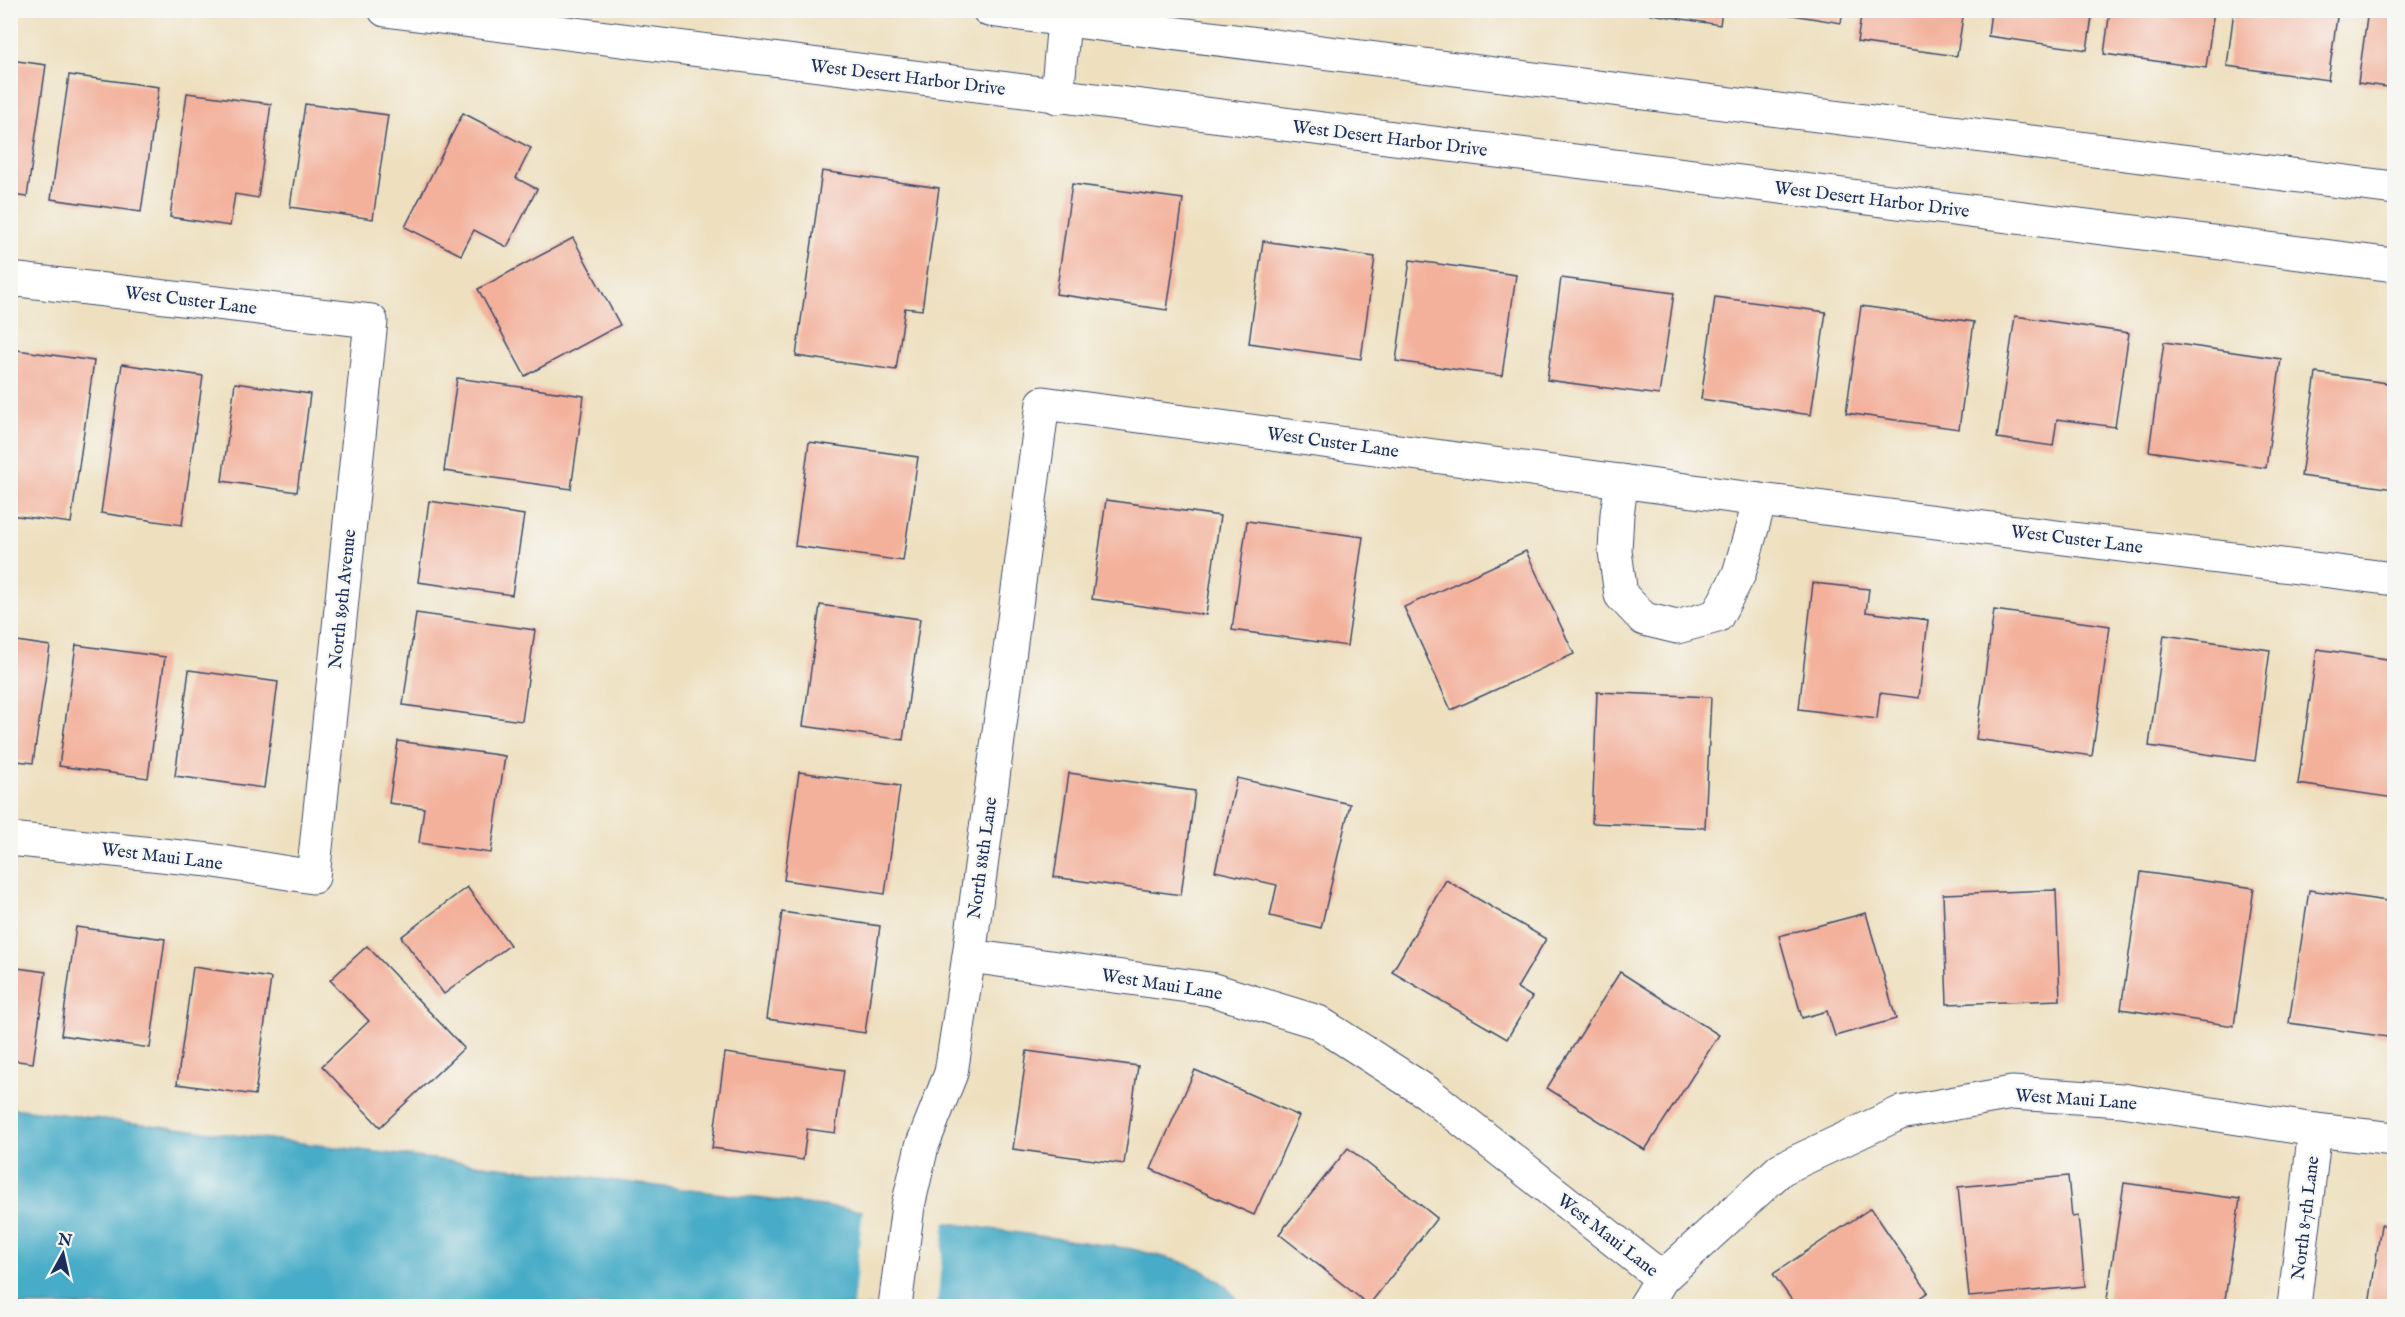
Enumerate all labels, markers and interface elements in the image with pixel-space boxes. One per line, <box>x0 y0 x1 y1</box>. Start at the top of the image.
street label: West Desert Harbor Drive <box>809 55 1007 102</box>
street label: West Desert Harbor Drive <box>1291 116 1489 163</box>
street label: West Desert Harbor Drive <box>1773 177 1971 224</box>
street label: West Custer Lane <box>123 282 258 321</box>
street label: West Custer Lane <box>1265 423 1400 464</box>
street label: West Custer Lane <box>2009 521 2144 560</box>
street label: North 89th Avenue <box>325 528 362 670</box>
street label: North 88th Lane <box>964 796 1003 921</box>
street label: West Maui Lane <box>100 839 224 876</box>
street label: West Maui Lane <box>1100 965 1224 1006</box>
street label: West Maui Lane <box>2014 1085 2138 1116</box>
street label: North 87th Lane <box>2287 1155 2325 1281</box>
street label: West Maui Lane <box>1552 1190 1662 1283</box>
north arrow <box>33 1224 93 1284</box>
text: N <box>56 1230 73 1252</box>

